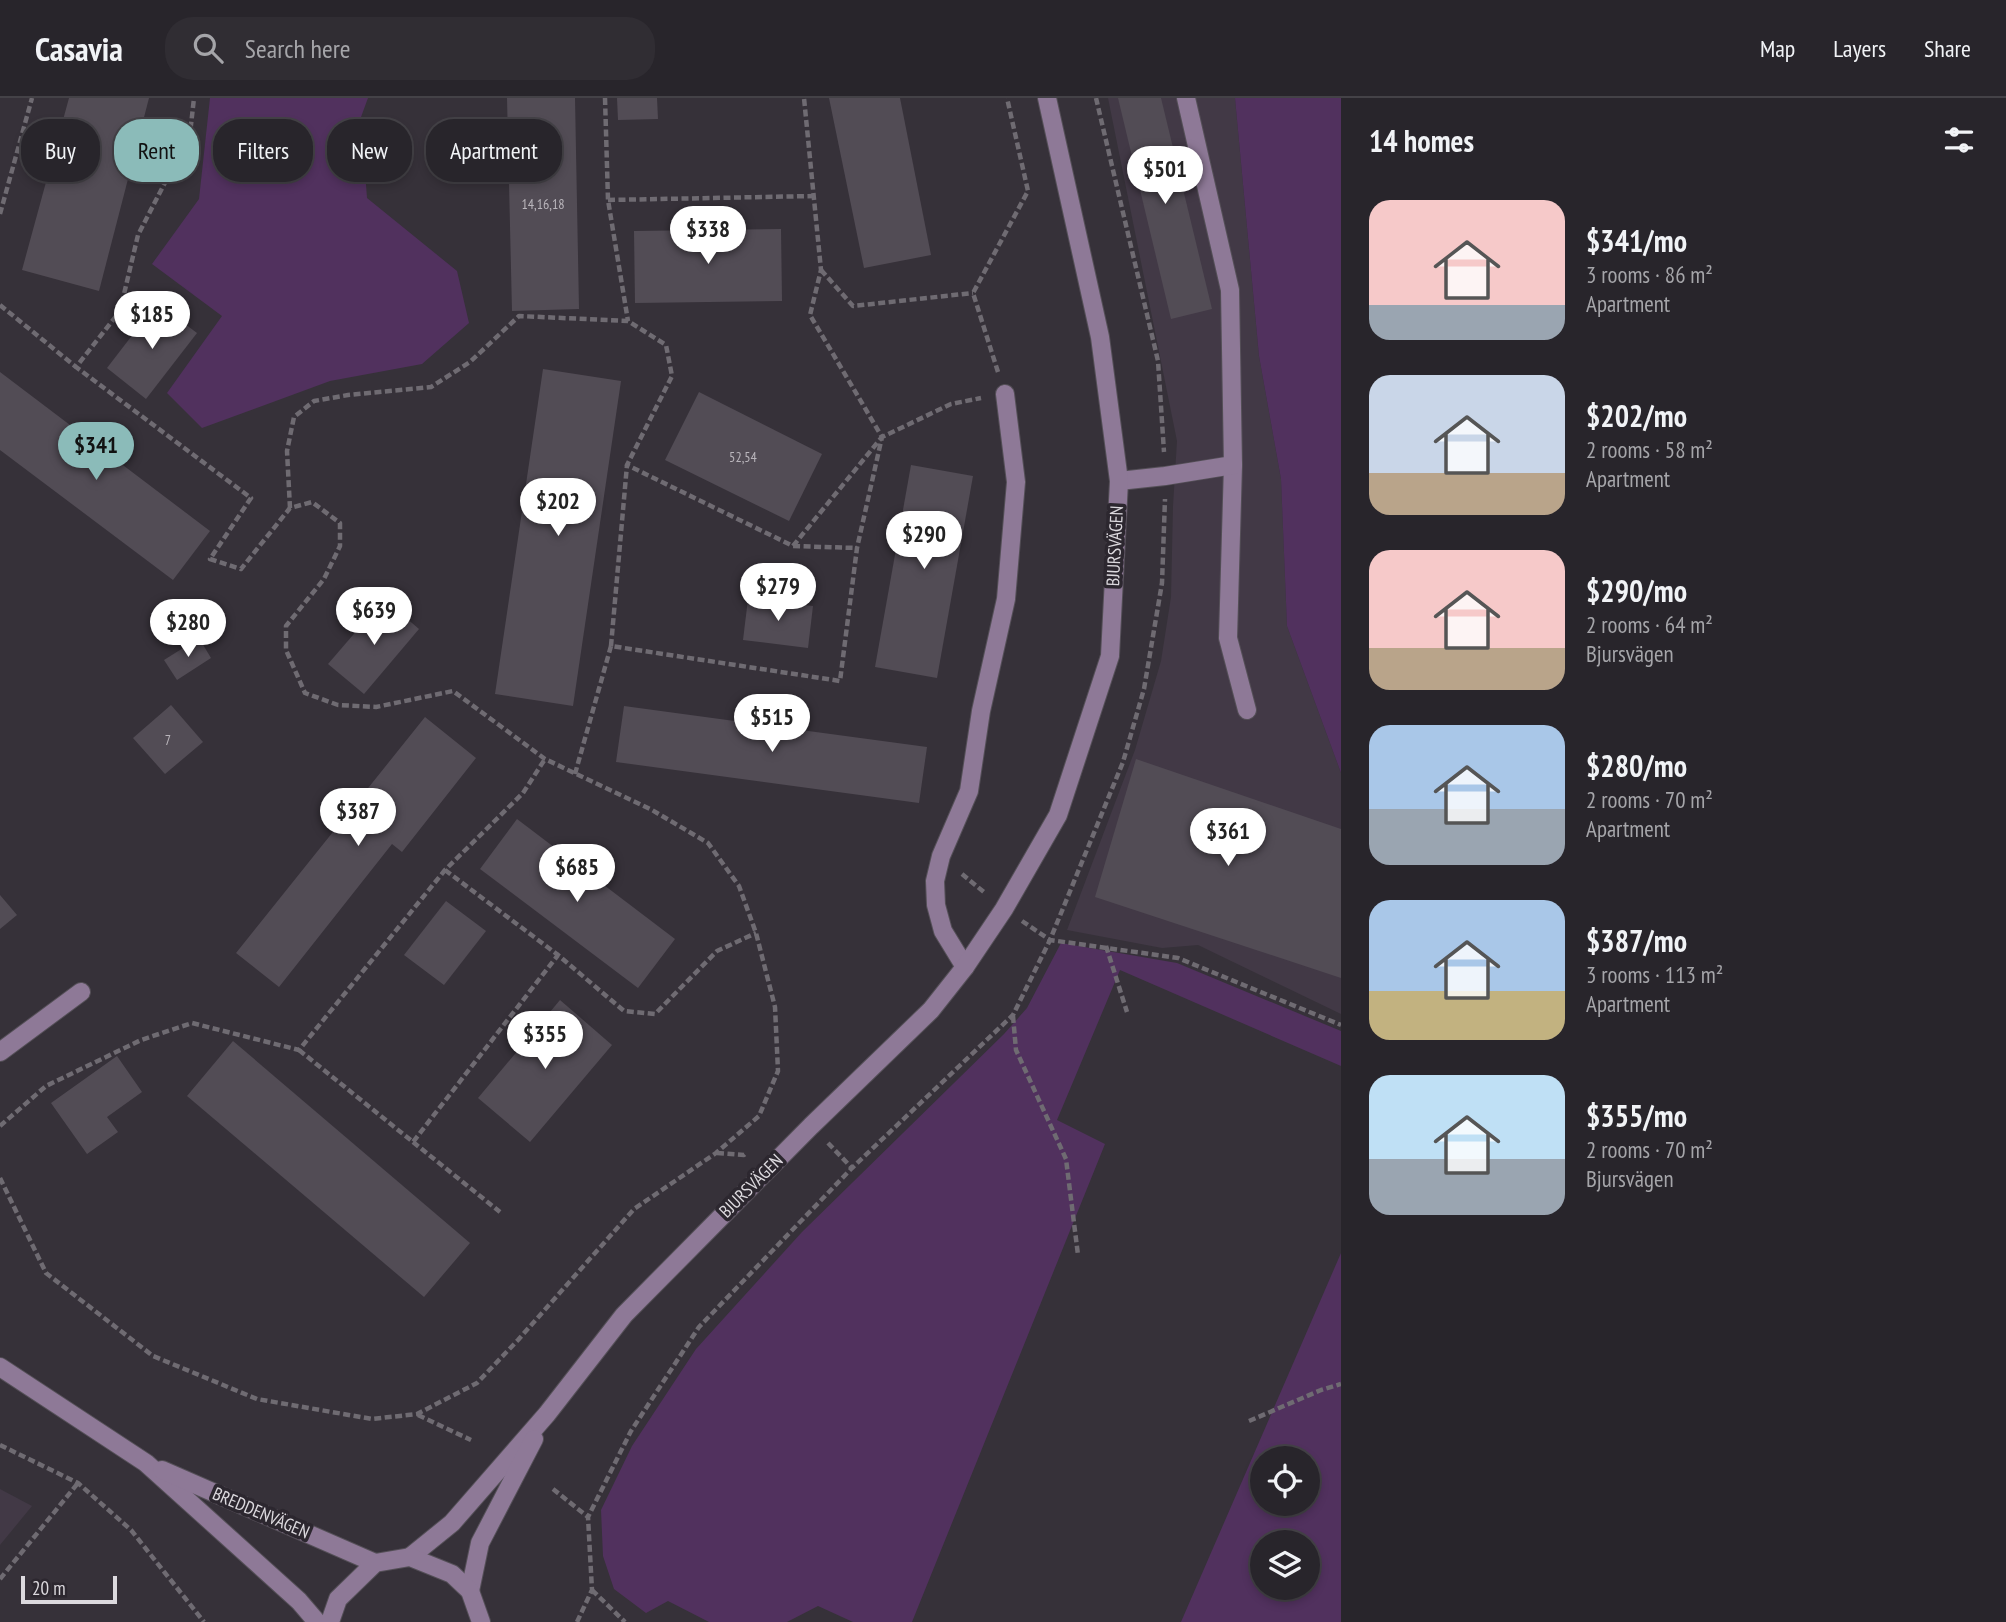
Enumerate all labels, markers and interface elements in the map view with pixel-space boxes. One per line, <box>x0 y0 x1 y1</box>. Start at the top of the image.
search box <box>165 17 655 80</box>
text: Casavia <box>35 27 123 70</box>
icon: search <box>189 29 227 67</box>
text: Search here <box>245 32 351 65</box>
text: Map <box>1760 33 1795 64</box>
text: Layers <box>1833 33 1886 64</box>
text: Share <box>1924 33 1971 64</box>
chip: Buy <box>21 119 100 182</box>
chip: Rent <box>114 119 199 182</box>
chip: Filters <box>213 119 313 182</box>
chip: New <box>327 119 412 182</box>
chip: Apartment <box>426 119 562 182</box>
text: 14 homes <box>1369 121 1474 160</box>
icon: filters <box>1940 121 1978 159</box>
pin: $501 <box>1124 146 1206 206</box>
text: $501 <box>1143 154 1187 183</box>
house number: 14,16,18 <box>521 195 565 213</box>
pin: $338 <box>667 206 749 266</box>
text: $338 <box>686 214 730 243</box>
text: $341/mo <box>1586 221 1687 260</box>
icon: home <box>1425 228 1509 312</box>
text: 3 rooms · 86 m² <box>1586 260 1713 289</box>
text: Apartment <box>1586 289 1670 318</box>
pin: $185 <box>111 292 193 351</box>
text: $185 <box>130 299 174 328</box>
text: $202/mo <box>1586 396 1687 435</box>
icon: home <box>1425 403 1509 487</box>
pin: $341 <box>55 422 137 482</box>
text: $341 <box>74 430 118 459</box>
text: 2 rooms · 58 m² <box>1586 435 1713 464</box>
house number: 52,54 <box>729 448 758 466</box>
text: Apartment <box>1586 464 1670 493</box>
pin: $202 <box>517 478 599 538</box>
text: $202 <box>536 486 580 515</box>
street label: BJURSVÄGEN <box>1101 505 1128 587</box>
pin: $290 <box>883 512 965 571</box>
text: $290 <box>902 519 946 548</box>
pin: $279 <box>737 564 819 623</box>
text: $279 <box>756 571 800 600</box>
text: $290/mo <box>1586 571 1687 610</box>
icon: home <box>1425 578 1509 662</box>
pin: $639 <box>333 588 415 647</box>
text: $639 <box>352 595 396 624</box>
pin: $280 <box>147 600 229 659</box>
text: $280 <box>166 607 210 636</box>
text: 2 rooms · 64 m² <box>1586 610 1713 639</box>
text: Bjursvägen <box>1586 639 1674 668</box>
pin: $515 <box>731 694 813 754</box>
text: $515 <box>750 702 794 731</box>
house number: 7 <box>165 731 171 749</box>
text: $280/mo <box>1586 746 1687 785</box>
icon: home <box>1425 753 1509 837</box>
text: 2 rooms · 70 m² <box>1586 785 1713 814</box>
pin: $387 <box>317 788 399 848</box>
text: $387 <box>336 796 380 825</box>
pin: $361 <box>1187 808 1269 868</box>
text: Apartment <box>1586 814 1670 843</box>
text: $361 <box>1206 816 1250 845</box>
pin: $685 <box>536 844 618 904</box>
text: $685 <box>555 852 599 881</box>
text: $387/mo <box>1586 921 1687 960</box>
icon: home <box>1425 928 1509 1012</box>
text: 3 rooms · 113 m² <box>1586 960 1723 989</box>
text: Apartment <box>1586 989 1670 1018</box>
pin: $355 <box>504 1012 586 1071</box>
text: $355 <box>523 1019 567 1048</box>
text: $355/mo <box>1586 1096 1687 1135</box>
icon: home <box>1425 1103 1509 1187</box>
text: 2 rooms · 70 m² <box>1586 1135 1713 1164</box>
street label: BJURSVÄGEN <box>714 1149 787 1222</box>
text: Bjursvägen <box>1586 1164 1674 1193</box>
map controls <box>1250 1446 1320 1600</box>
button: locate <box>1250 1446 1320 1516</box>
street label: BREDDENVÄGEN <box>209 1482 313 1543</box>
button: layers <box>1250 1530 1320 1600</box>
scale bar <box>21 1573 117 1605</box>
text: 20 m <box>32 1576 66 1600</box>

